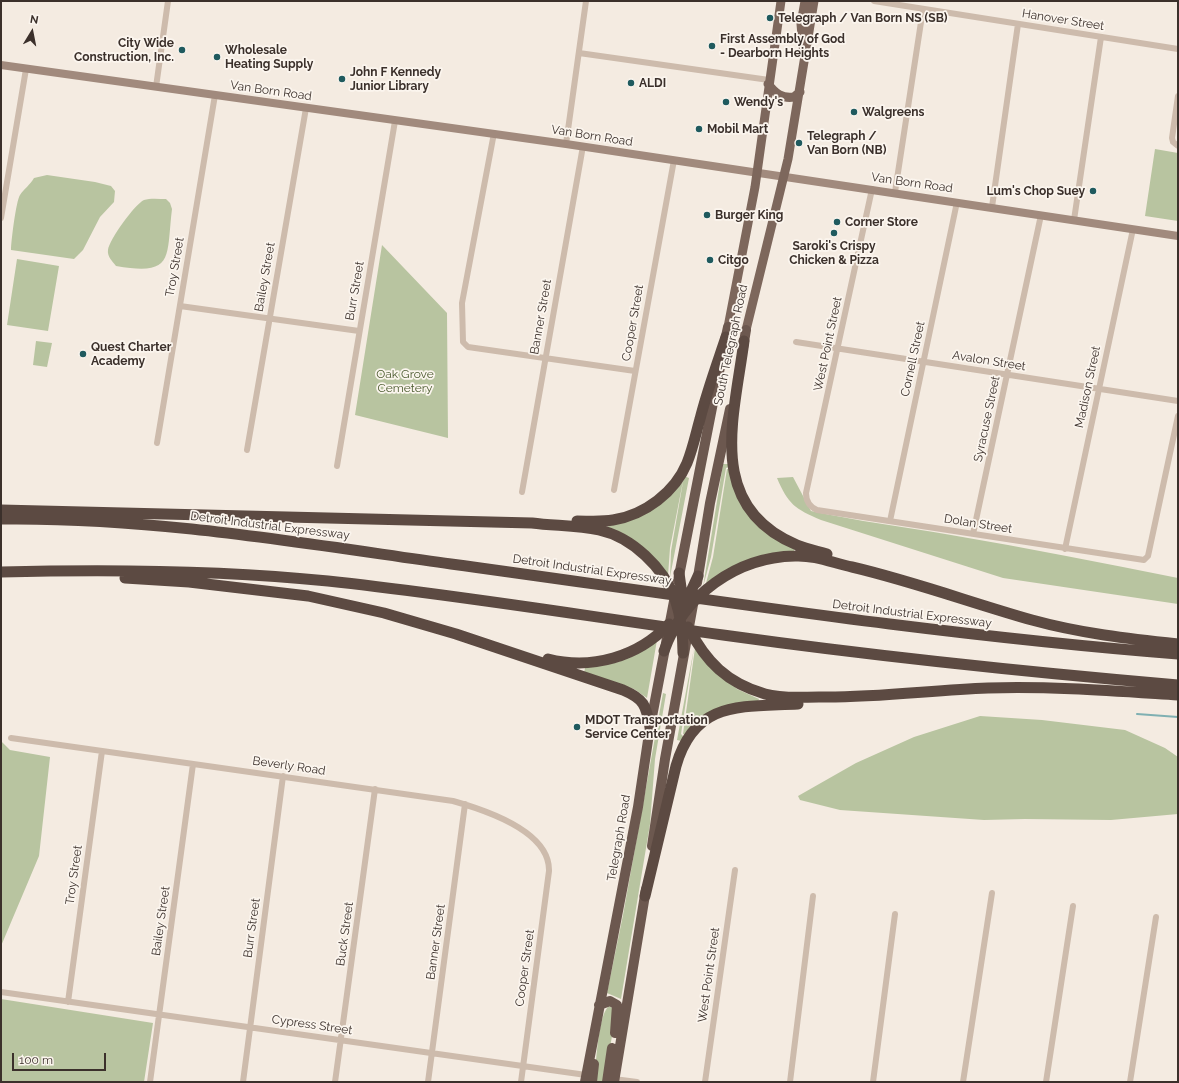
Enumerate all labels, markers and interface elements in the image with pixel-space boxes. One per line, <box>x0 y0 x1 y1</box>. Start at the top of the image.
street label: Hanover Street <box>1021 6 1105 34</box>
place label: Telegraph / Van Born NS (SB) <box>778 11 948 25</box>
north arrow <box>12 12 52 52</box>
text: N <box>29 13 39 27</box>
marker: Telegraph / Van Born NS (SB) <box>765 13 775 23</box>
place label: First Assembly of God - Dearborn Heights <box>720 32 845 60</box>
place label: City Wide Construction, Inc. <box>74 36 174 64</box>
marker: First Assembly of God - Dearborn Heights <box>707 41 717 51</box>
place label: Wholesale Heating Supply <box>225 43 313 71</box>
marker: City Wide Construction, Inc. <box>177 45 187 55</box>
marker: Wholesale Heating Supply <box>212 52 222 62</box>
place label: John F Kennedy Junior Library <box>350 65 441 93</box>
marker: John F Kennedy Junior Library <box>337 74 347 84</box>
place label: ALDI <box>639 76 666 90</box>
street label: Van Born Road <box>229 78 313 104</box>
marker: ALDI <box>626 78 636 88</box>
place label: Wendy's <box>734 95 783 109</box>
marker: Wendy's <box>721 97 731 107</box>
place label: Walgreens <box>862 105 924 119</box>
marker: Walgreens <box>849 107 859 117</box>
street label: Van Born Road <box>550 122 634 150</box>
place label: Mobil Mart <box>707 122 768 136</box>
marker: Mobil Mart <box>694 124 704 134</box>
place label: Telegraph / Van Born (NB) <box>807 129 886 157</box>
marker: Telegraph / Van Born (NB) <box>794 138 804 148</box>
street label: Van Born Road <box>870 170 954 196</box>
place label: Lum's Chop Suey <box>986 184 1085 198</box>
marker: Lum's Chop Suey <box>1088 186 1098 196</box>
place label: Burger King <box>715 208 783 222</box>
marker: Burger King <box>702 210 712 220</box>
place label: Corner Store <box>845 215 918 229</box>
marker: Corner Store <box>832 217 842 227</box>
marker: Saroki's Crispy Chicken & Pizza <box>829 228 839 238</box>
street label: Troy Street <box>163 236 187 298</box>
place label: Saroki's Crispy Chicken & Pizza <box>789 239 879 267</box>
street label: Bailey Street <box>252 241 278 313</box>
place label: Citgo <box>718 253 749 267</box>
marker: Citgo <box>705 255 715 265</box>
street label: Burr Street <box>343 260 367 322</box>
street label: Banner Street <box>527 278 555 356</box>
street label: South Telegraph Road <box>711 283 751 407</box>
street label: Cooper Street <box>619 284 647 362</box>
street label: West Point Street <box>811 296 845 392</box>
street label: Cornell Street <box>898 320 928 398</box>
place label: Quest Charter Academy <box>91 340 171 368</box>
street label: Madison Street <box>1072 345 1104 429</box>
street label: Avalon Street <box>951 348 1027 374</box>
marker: Quest Charter Academy <box>78 349 88 359</box>
park label: Oak Grove Cemetery <box>376 367 434 395</box>
street label: Syracuse Street <box>971 375 1003 463</box>
street label: Detroit Industrial Expressway <box>190 509 350 543</box>
street label: Dolan Street <box>943 512 1013 536</box>
street label: Detroit Industrial Expressway <box>512 552 672 588</box>
street label: Detroit Industrial Expressway <box>832 597 992 631</box>
place label: MDOT Transportation Service Center <box>585 713 708 741</box>
marker: MDOT Transportation Service Center <box>572 722 582 732</box>
street label: Beverly Road <box>251 754 327 778</box>
street label: Telegraph Road <box>604 794 634 882</box>
street label: Troy Street <box>63 844 85 906</box>
street label: Bailey Street <box>149 885 173 957</box>
street label: Burr Street <box>241 897 263 959</box>
street label: Buck Street <box>333 901 357 967</box>
street label: Banner Street <box>424 903 448 981</box>
street label: West Point Street <box>695 926 723 1024</box>
street label: Cooper Street <box>512 929 538 1007</box>
street label: Cypress Street <box>271 1012 353 1038</box>
scale bar <box>14 1045 108 1071</box>
text: 100 m <box>19 1053 53 1067</box>

